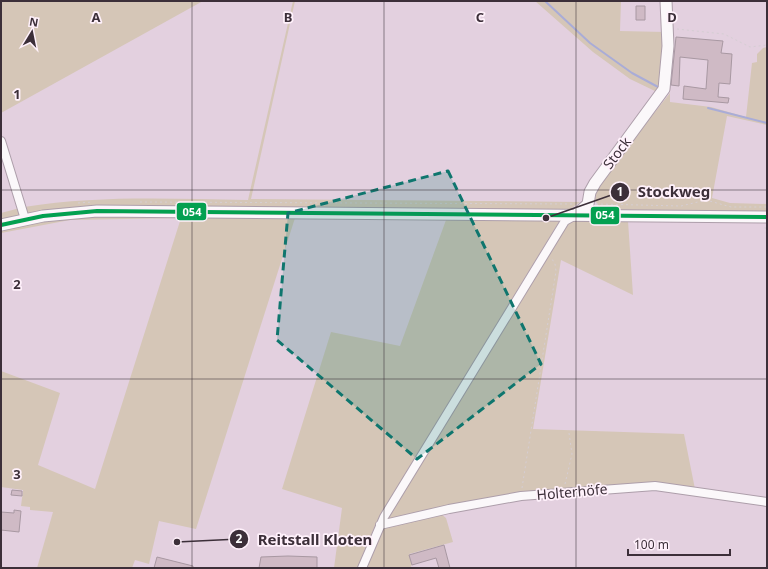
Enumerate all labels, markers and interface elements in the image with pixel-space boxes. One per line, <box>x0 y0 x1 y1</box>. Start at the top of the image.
text: A <box>92 8 101 26</box>
text: B <box>284 8 292 26</box>
text: C <box>476 8 484 26</box>
text: D <box>667 8 677 26</box>
north arrow <box>12 12 52 52</box>
text: N <box>28 13 40 30</box>
text: 1 <box>13 85 21 103</box>
street label: Stock <box>598 132 635 173</box>
callout: Stockweg <box>610 178 719 205</box>
text: Stockweg <box>638 181 710 201</box>
text: 1 <box>617 183 623 200</box>
line badge: 054 <box>176 202 207 221</box>
text: 054 <box>183 204 202 219</box>
line badge: 054 <box>590 206 620 225</box>
text: 054 <box>596 207 615 222</box>
text: 2 <box>13 275 21 293</box>
text: 3 <box>13 465 21 483</box>
street label: Holterhöfe <box>536 479 608 504</box>
callout: Reitstall Kloten <box>229 526 380 553</box>
text: Reitstall Kloten <box>258 529 372 549</box>
text: 2 <box>236 530 243 547</box>
scale bar <box>628 531 730 557</box>
text: 100 m <box>634 536 669 553</box>

